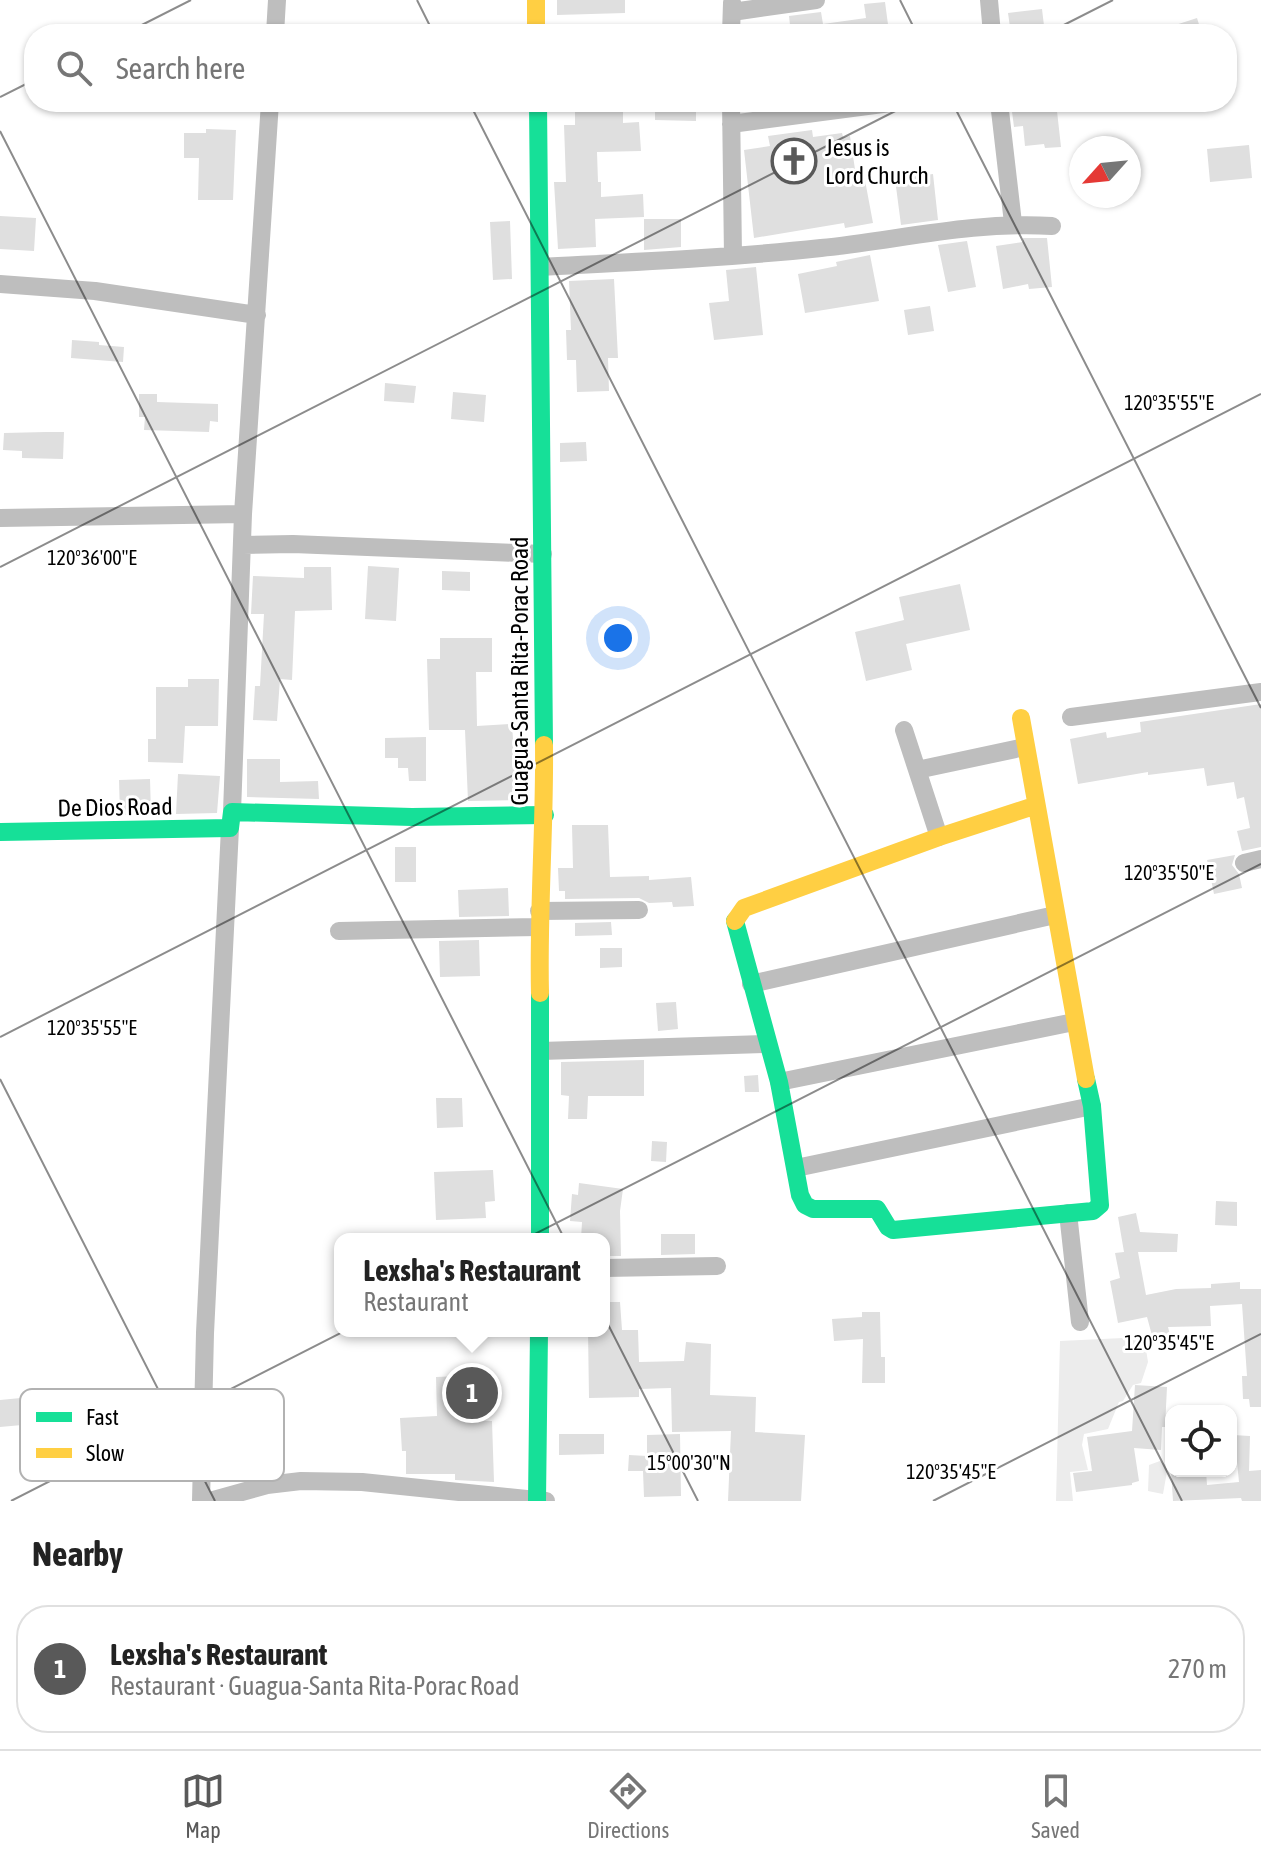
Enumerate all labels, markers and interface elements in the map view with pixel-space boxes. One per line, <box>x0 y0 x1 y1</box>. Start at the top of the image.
search box <box>24 24 1237 112</box>
icon: search <box>52 46 96 90</box>
text: Search here <box>116 51 245 85</box>
place label: Jesus is Lord Church <box>825 134 929 189</box>
north arrow <box>1069 136 1141 208</box>
church icon: Jesus is Lord Church <box>770 137 818 185</box>
text: 120°35'55"E <box>1124 391 1214 414</box>
street label: Guagua-Santa Rita-Porac Road <box>506 537 533 805</box>
text: 120°36'00"E <box>47 546 137 569</box>
your location <box>598 618 638 658</box>
street label: De Dios Road <box>57 792 173 822</box>
text: 120°35'50"E <box>1124 861 1214 884</box>
text: 120°35'55"E <box>47 1016 137 1039</box>
popup <box>334 1233 610 1337</box>
text: Lexsha's Restaurant <box>363 1253 581 1287</box>
text: Restaurant <box>363 1287 469 1317</box>
text: 120°35'45"E <box>1124 1331 1214 1354</box>
pin: 1 <box>446 1363 498 1423</box>
legend <box>20 1389 284 1481</box>
text: Fast <box>86 1404 119 1430</box>
map controls <box>1165 1405 1237 1477</box>
button: locate <box>1165 1405 1237 1477</box>
text: Slow <box>86 1440 124 1466</box>
text: 15°00'30"N <box>647 1451 731 1474</box>
text: 120°35'45"E <box>906 1460 996 1483</box>
text: Nearby <box>32 1534 123 1573</box>
text: Lexsha's Restaurant <box>110 1637 327 1671</box>
text: 1 <box>54 1654 66 1684</box>
text: 270 m <box>1168 1654 1227 1684</box>
text: Restaurant · Guagua-Santa Rita-Porac Road <box>110 1671 519 1701</box>
tab: Map <box>181 1769 225 1843</box>
tab: Directions <box>587 1769 669 1843</box>
tab: Saved <box>1031 1769 1080 1843</box>

